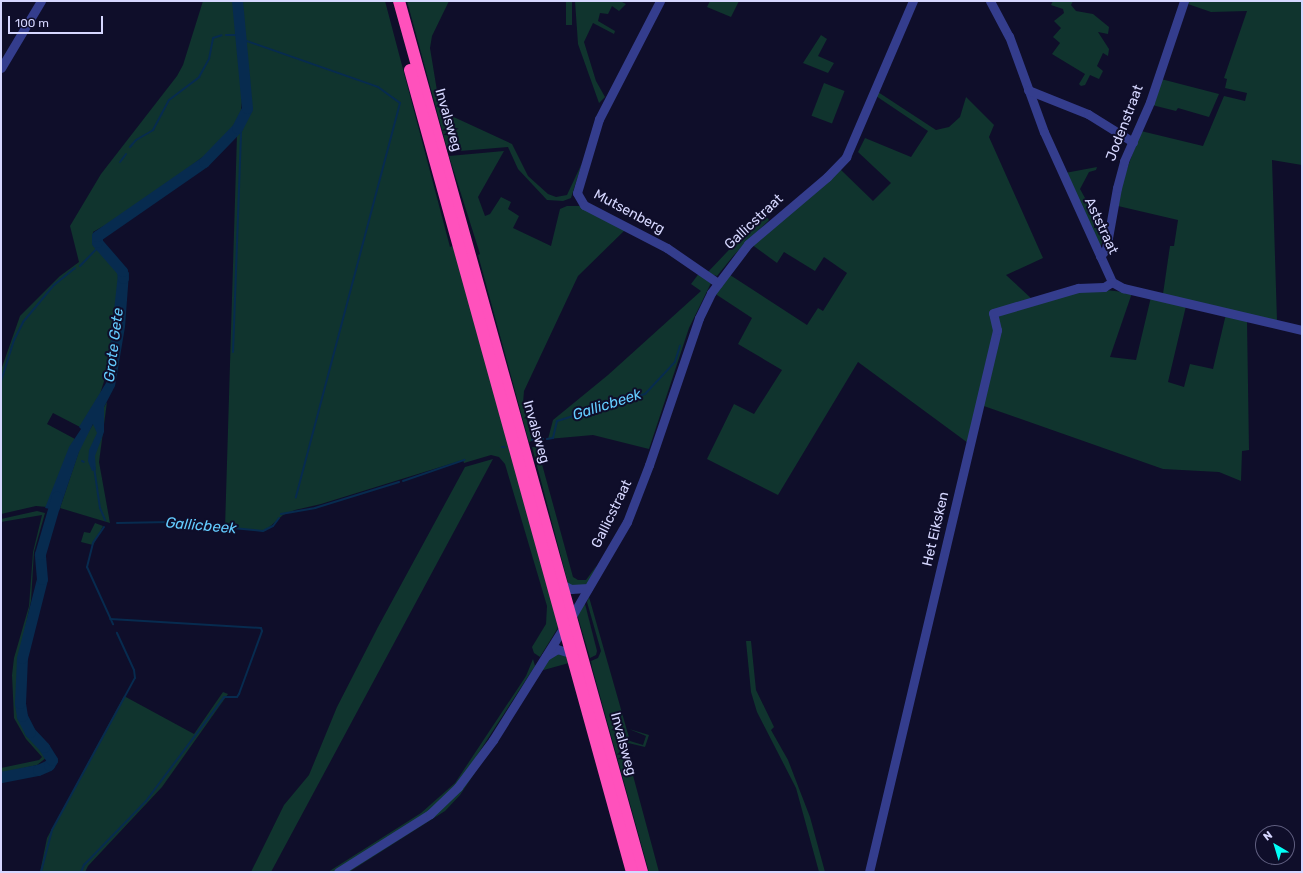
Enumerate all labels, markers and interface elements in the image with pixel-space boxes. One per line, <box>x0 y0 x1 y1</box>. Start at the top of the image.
scale bar <box>10 8 105 34</box>
text: 100 m <box>15 16 49 30</box>
street label: Jodenstraat <box>1103 83 1147 163</box>
street label: Invalsweg <box>431 86 465 154</box>
street label: Mutsenberg <box>591 186 667 238</box>
street label: Gallicstraat <box>721 191 787 253</box>
street label: Aststraat <box>1081 195 1121 257</box>
water label: Grote Gete <box>101 307 127 383</box>
water label: Gallicbeek <box>570 385 644 425</box>
street label: Invalsweg <box>519 398 553 466</box>
street label: Gallicstraat <box>588 477 636 551</box>
street label: Het Eiksken <box>919 490 953 568</box>
water label: Gallicbeek <box>165 514 237 538</box>
street label: Invalsweg <box>606 710 640 778</box>
north arrow <box>1255 825 1295 865</box>
text: N <box>1261 828 1275 844</box>

